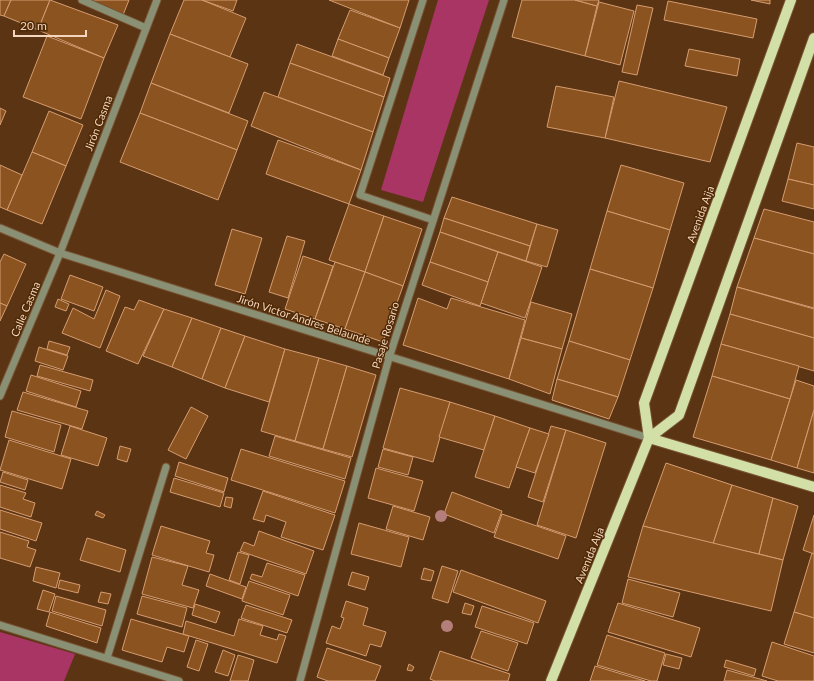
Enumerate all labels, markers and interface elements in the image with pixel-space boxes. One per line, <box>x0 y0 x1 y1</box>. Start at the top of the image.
scale bar <box>14 12 86 38</box>
text: 20 m <box>20 18 47 33</box>
street label: Jirón Casma <box>81 93 115 153</box>
street label: Avenida Aija <box>684 184 716 244</box>
street label: Calle Casma <box>8 279 42 339</box>
street label: Jirón Victor Andres Belaunde <box>236 291 373 347</box>
street label: Pasaje Rosario <box>369 300 401 370</box>
street label: Avenida Aija <box>572 525 606 585</box>

